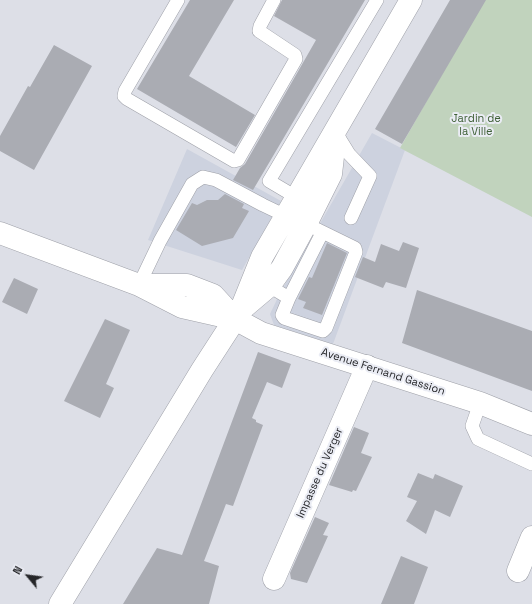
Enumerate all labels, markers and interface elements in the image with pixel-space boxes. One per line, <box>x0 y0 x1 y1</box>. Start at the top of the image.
park label: Jardin de la Ville <box>451 112 501 138</box>
street label: Avenue Fernand Gassion <box>319 346 447 398</box>
street label: Impasse du Verger <box>294 426 346 520</box>
north arrow <box>8 556 48 596</box>
text: N <box>10 564 25 577</box>

